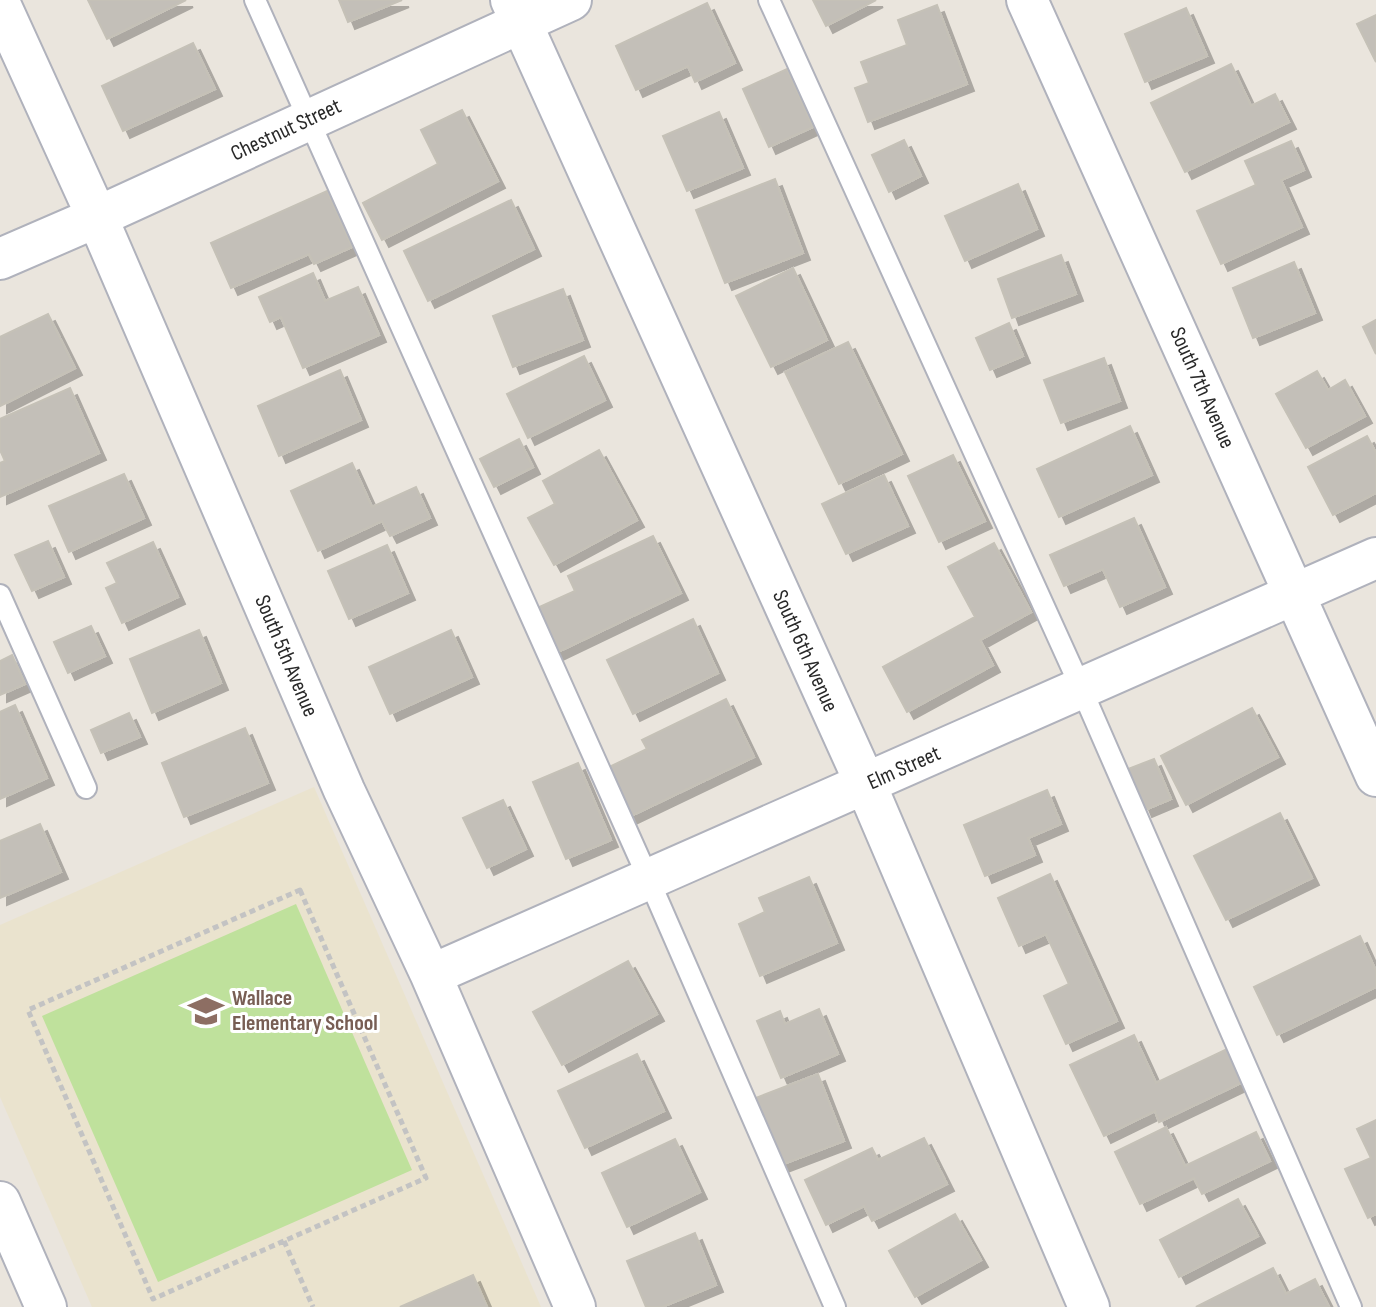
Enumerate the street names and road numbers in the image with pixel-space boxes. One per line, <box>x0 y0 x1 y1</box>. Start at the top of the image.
street label: Chestnut Street <box>226 93 346 167</box>
street label: South 7th Avenue <box>1163 323 1241 453</box>
street label: South 6th Avenue <box>766 586 844 716</box>
street label: South 5th Avenue <box>248 591 324 721</box>
street label: Elm Street <box>863 740 945 796</box>

